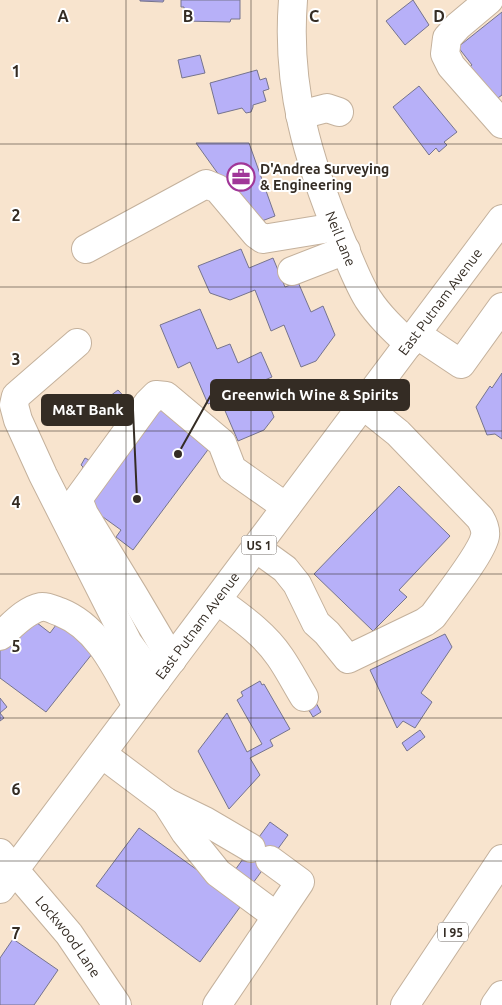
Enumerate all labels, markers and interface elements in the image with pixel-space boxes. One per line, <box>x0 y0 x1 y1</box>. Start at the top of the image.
text: A <box>57 7 69 25</box>
text: B <box>183 7 193 25</box>
text: C <box>309 7 319 25</box>
text: D <box>433 7 445 25</box>
text: 1 <box>11 62 21 80</box>
place label: D'Andrea Surveying & Engineering <box>260 161 389 193</box>
office icon: D'Andrea Surveying & Engineering <box>226 162 256 192</box>
text: 2 <box>11 206 21 224</box>
street label: Neil Lane <box>322 209 359 269</box>
street label: East Putnam Avenue <box>395 245 485 358</box>
text: 3 <box>11 350 21 368</box>
callout: Greenwich Wine & Spirits <box>211 380 409 410</box>
text: Greenwich Wine & Spirits <box>221 386 399 403</box>
callout: M&T Bank <box>42 395 133 425</box>
text: M&T Bank <box>52 401 124 418</box>
text: 4 <box>11 493 21 511</box>
road number: US 1 <box>242 536 276 554</box>
street label: East Putnam Avenue <box>152 569 242 682</box>
text: 5 <box>11 637 21 655</box>
text: 6 <box>11 780 21 798</box>
street label: Lockwood Lane <box>32 893 104 980</box>
road number: I 95 <box>438 922 468 942</box>
text: 7 <box>11 924 21 942</box>

